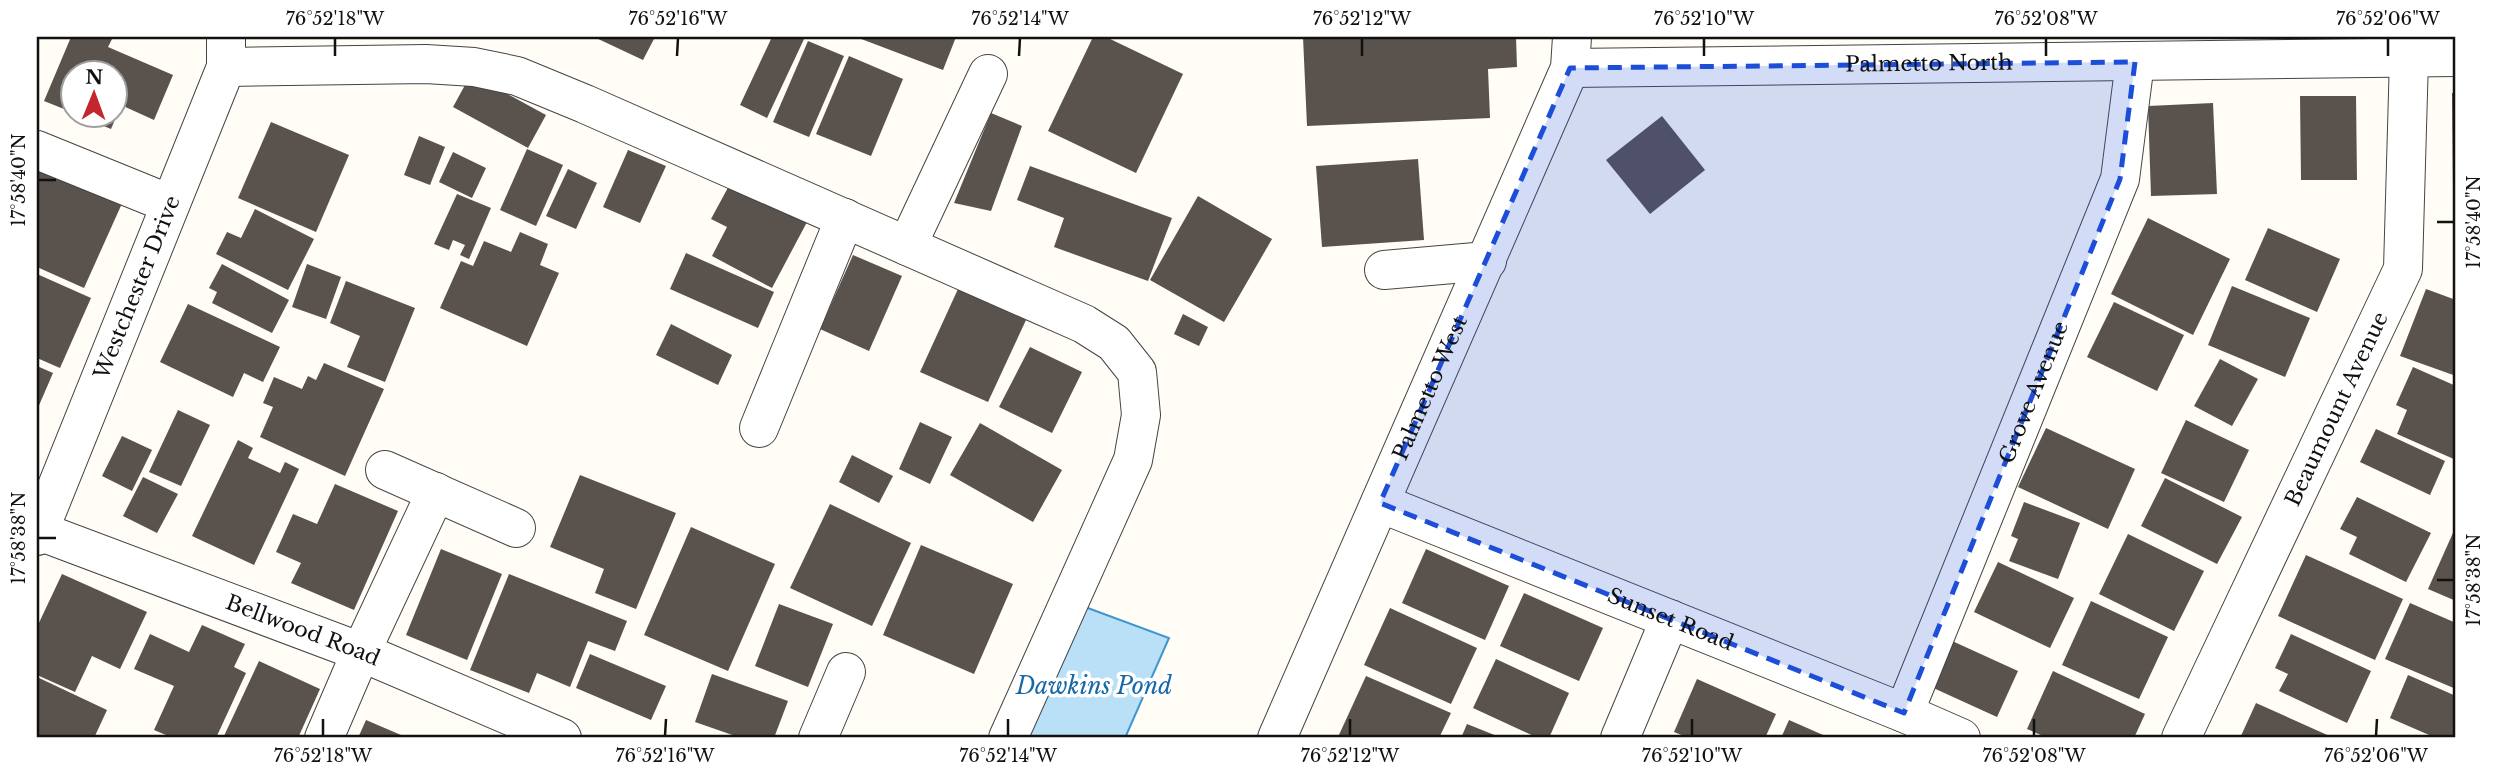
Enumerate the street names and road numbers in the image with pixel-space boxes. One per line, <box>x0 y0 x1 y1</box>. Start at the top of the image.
street label: Palmetto North <box>1845 50 2013 78</box>
street label: Westchester Drive <box>88 192 186 384</box>
street label: Beaumount Avenue <box>2280 308 2394 510</box>
street label: Palmetto West <box>1387 312 1473 464</box>
street label: Grove Avenue <box>1993 317 2074 467</box>
street label: Sunset Road <box>1604 583 1737 656</box>
street label: Bellwood Road <box>222 589 384 672</box>

